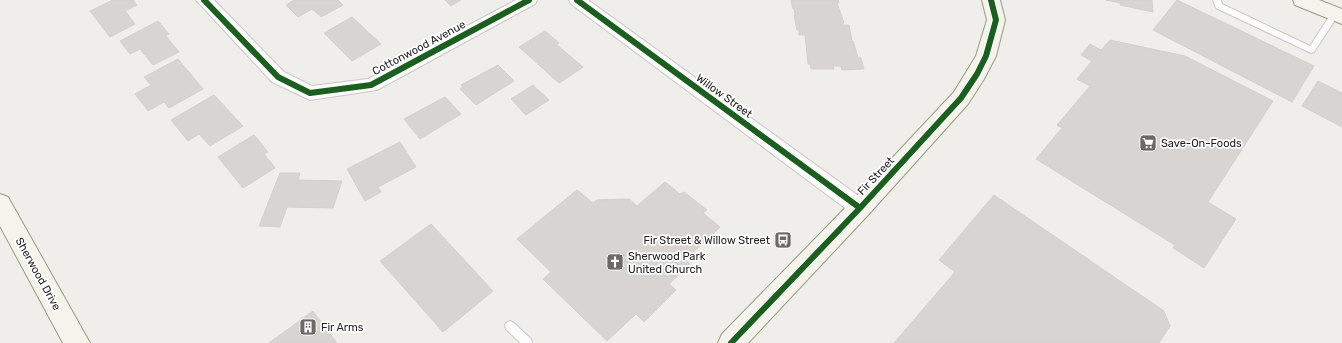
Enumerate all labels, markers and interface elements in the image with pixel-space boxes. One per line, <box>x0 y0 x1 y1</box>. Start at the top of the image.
street label: Cottonwood Avenue <box>370 18 468 78</box>
street label: Willow Street <box>693 71 755 121</box>
supermarket icon: Save-On-Foods <box>1138 133 1158 153</box>
place label: Save-On-Foods <box>1161 137 1242 150</box>
street label: Fir Street <box>855 154 897 198</box>
bus stop icon: Fir Street & Willow Street <box>773 230 793 250</box>
place label: Fir Street & Willow Street <box>644 234 771 247</box>
street label: Sherwood Drive <box>13 235 63 313</box>
place label: Sherwood Park United Church <box>628 250 706 276</box>
church icon: Sherwood Park United Church <box>605 252 625 272</box>
building icon: Fir Arms <box>298 317 318 337</box>
place label: Fir Arms <box>321 321 364 334</box>

